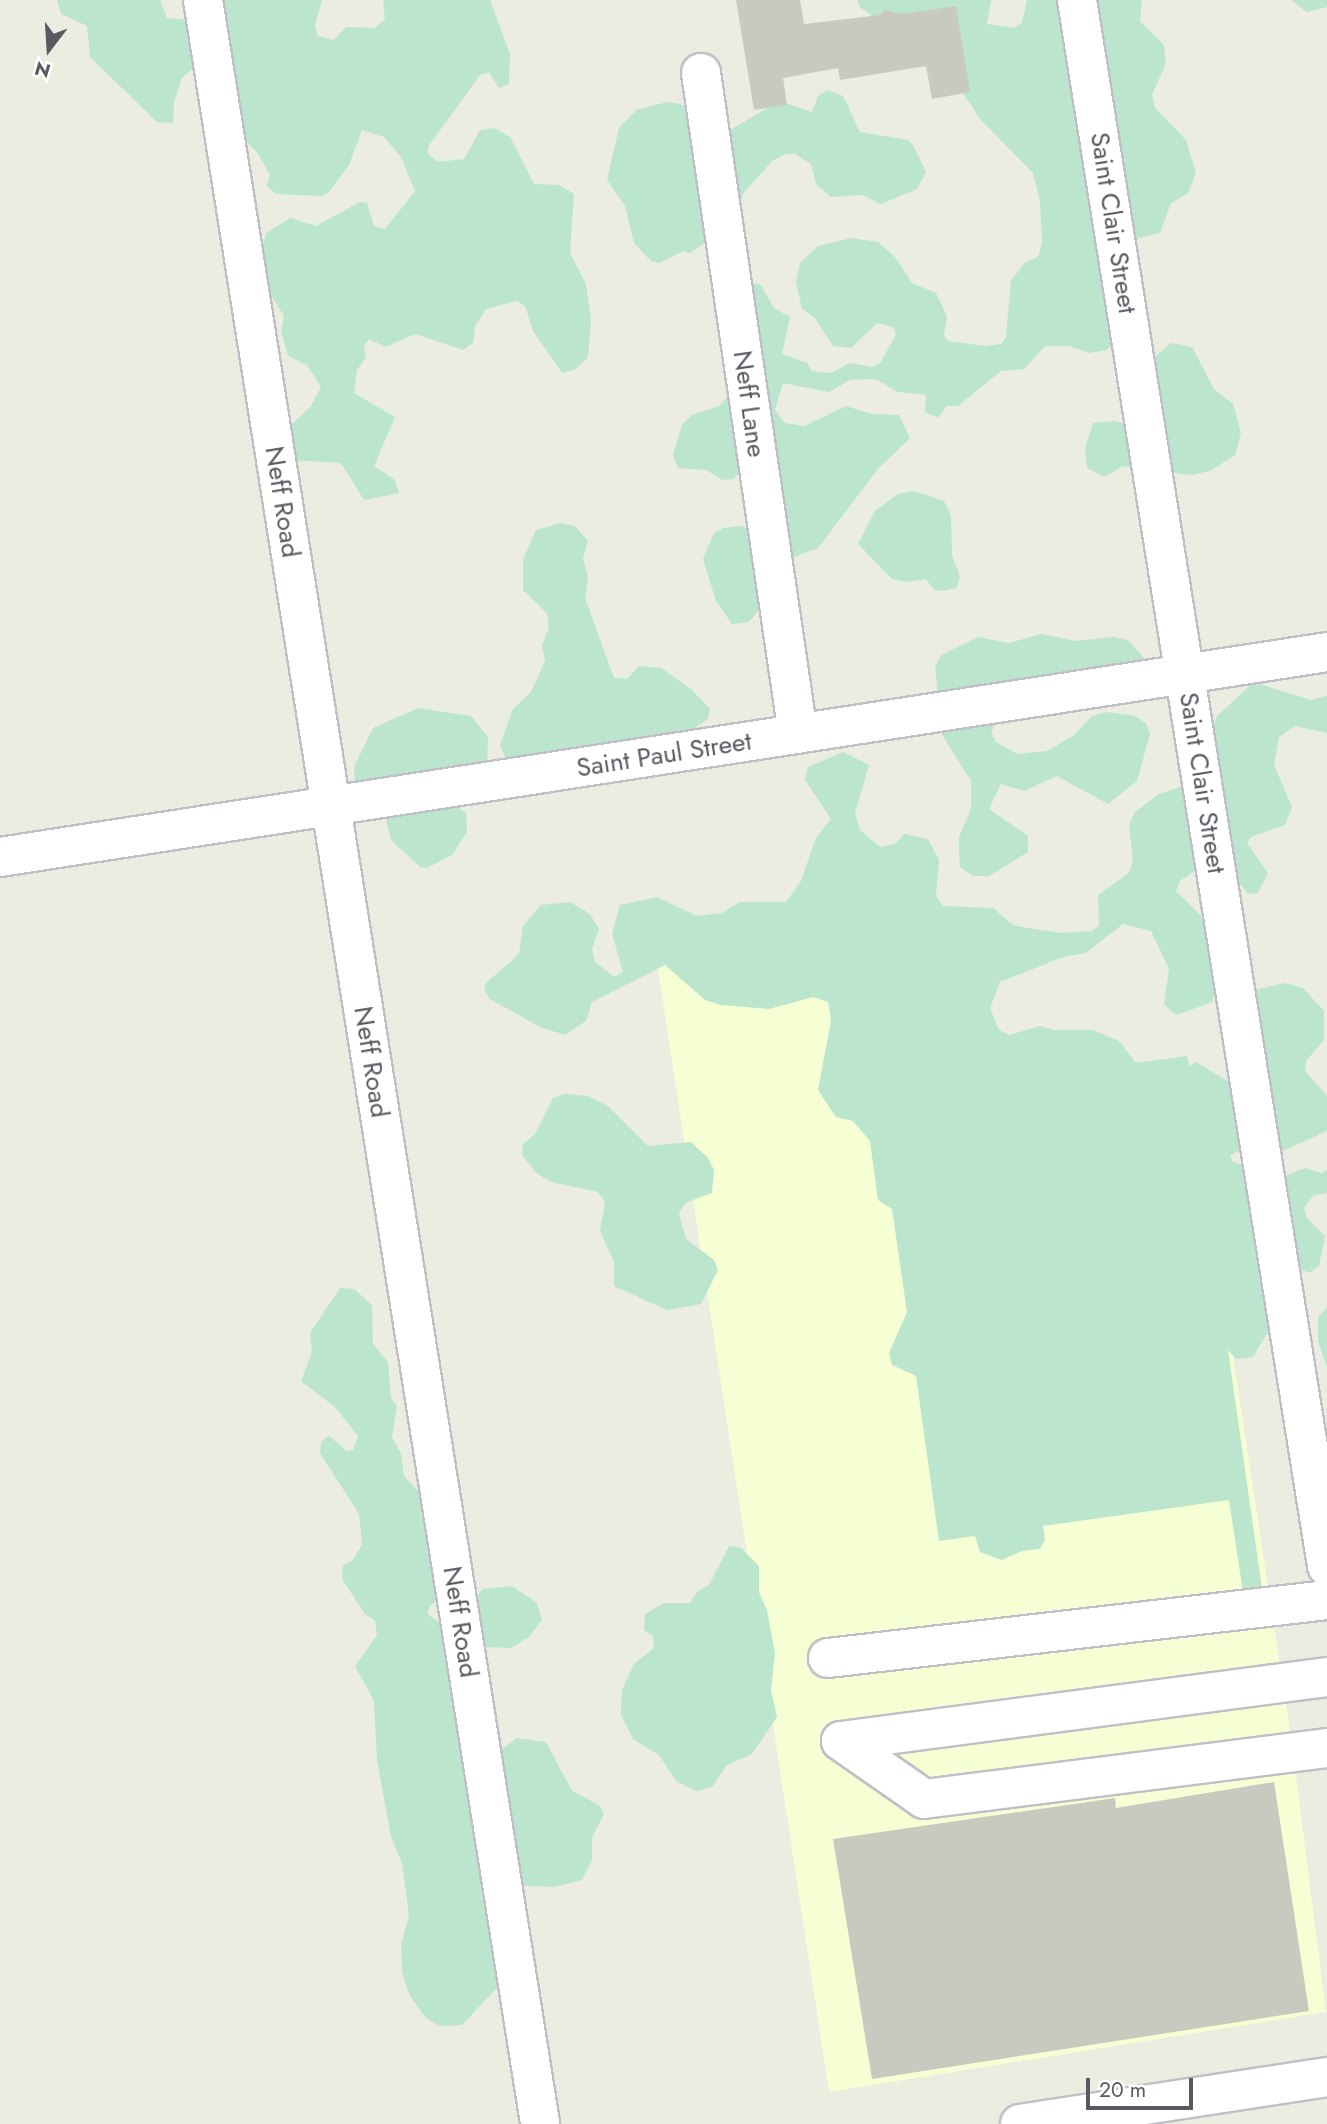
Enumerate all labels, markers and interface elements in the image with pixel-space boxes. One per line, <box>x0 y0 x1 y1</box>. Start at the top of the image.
north arrow <box>14 14 84 84</box>
text: N <box>32 54 54 85</box>
street label: Saint Clair Street <box>1083 130 1143 316</box>
street label: Neff Lane <box>726 349 772 459</box>
street label: Neff Road <box>258 444 306 560</box>
street label: Saint Clair Street <box>1172 690 1232 876</box>
street label: Saint Paul Street <box>574 726 754 784</box>
street label: Neff Road <box>347 1004 395 1120</box>
street label: Neff Road <box>436 1564 484 1680</box>
scale bar <box>1089 2064 1196 2108</box>
text: 20 m <box>1099 2075 1146 2105</box>

